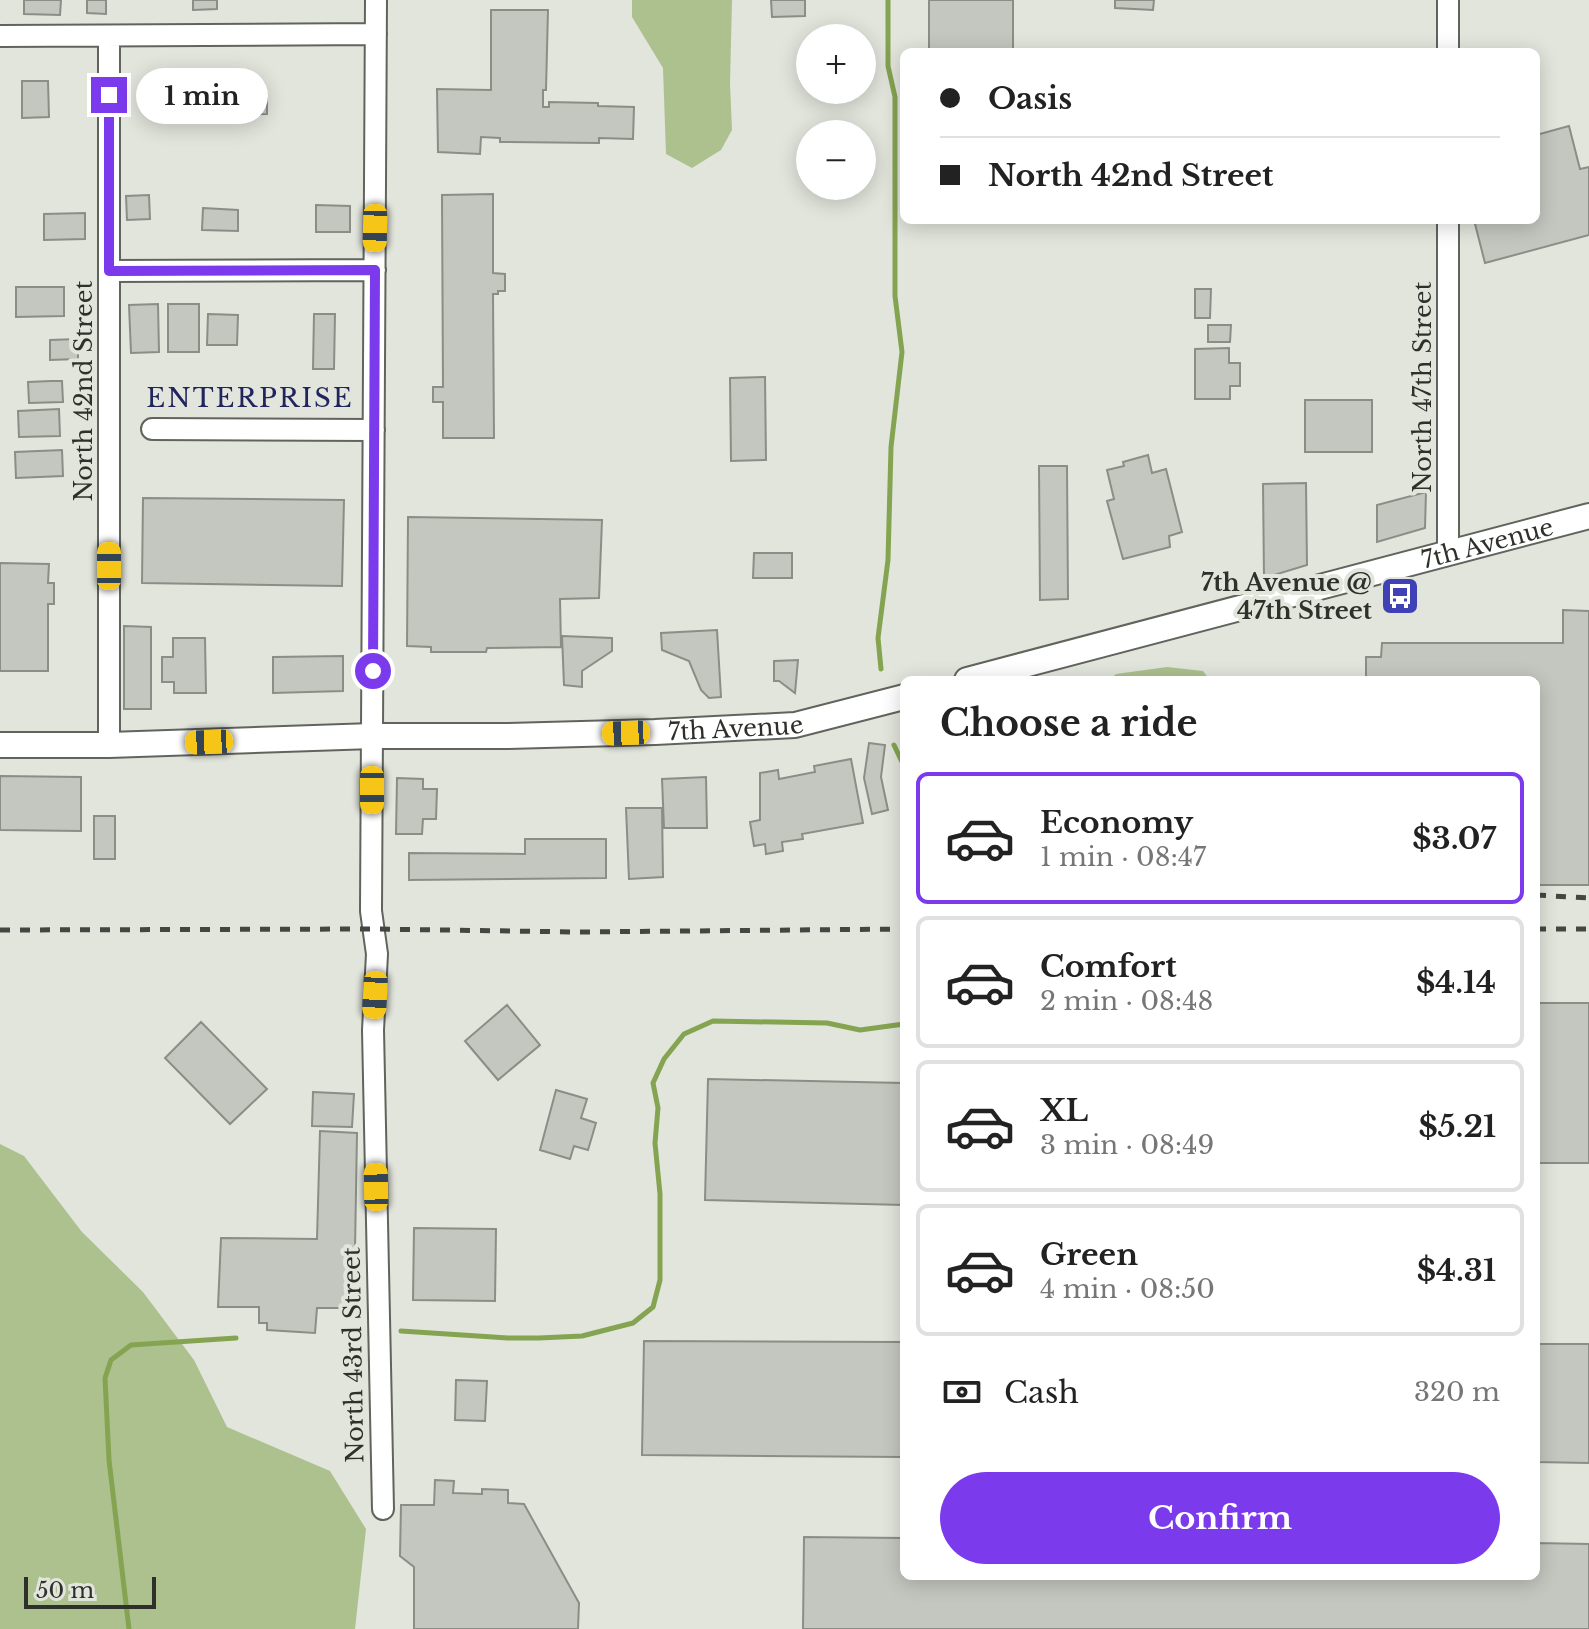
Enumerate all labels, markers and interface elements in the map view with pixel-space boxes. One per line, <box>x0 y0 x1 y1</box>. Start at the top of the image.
map controls <box>796 24 876 200</box>
button: + <box>796 24 876 104</box>
callout: 1 min <box>137 67 269 123</box>
route end <box>91 77 127 113</box>
text: 1 min <box>164 80 240 112</box>
text: Oasis <box>988 80 1072 117</box>
button: − <box>796 120 876 200</box>
text: North 42nd Street <box>988 157 1274 194</box>
car <box>363 204 387 252</box>
street label: North 42nd Street <box>69 280 98 502</box>
street label: North 47th Street <box>1408 281 1437 493</box>
district label: ENTERPRISE <box>146 382 354 414</box>
street label: 7th Avenue <box>1418 512 1556 574</box>
car <box>97 542 121 590</box>
place label: 7th Avenue @ 47th Street <box>1201 568 1373 625</box>
bus stop icon: 7th Avenue @ 47th Street <box>1379 575 1421 617</box>
route start <box>355 653 391 689</box>
text: Choose a ride <box>940 701 1197 746</box>
street label: 7th Avenue <box>668 709 807 746</box>
car <box>602 720 650 746</box>
car <box>185 729 233 755</box>
car <box>360 766 384 814</box>
icon: car <box>944 802 1016 874</box>
text: Economy <box>1040 804 1193 841</box>
text: $3.07 <box>1412 820 1496 857</box>
text: 1 min · 08:47 <box>1040 841 1206 873</box>
icon: car <box>944 946 1016 1018</box>
text: Comfort <box>1040 948 1177 985</box>
text: $4.14 <box>1416 964 1496 1001</box>
car <box>362 970 388 1020</box>
text: 2 min · 08:48 <box>1040 985 1213 1017</box>
icon: car <box>944 1090 1016 1162</box>
text: XL <box>1040 1092 1088 1129</box>
text: $5.21 <box>1418 1108 1496 1145</box>
text: 3 min · 08:49 <box>1040 1129 1214 1161</box>
car <box>364 1163 388 1211</box>
icon: car <box>944 1234 1016 1306</box>
text: Green <box>1040 1236 1138 1273</box>
street label: North 43rd Street <box>337 1247 369 1463</box>
text: $4.31 <box>1417 1252 1496 1289</box>
text: 4 min · 08:50 <box>1040 1273 1215 1305</box>
icon: cash <box>940 1370 984 1414</box>
text: Cash <box>1004 1374 1079 1411</box>
text: 320 m <box>1414 1376 1500 1408</box>
button: Confirm <box>940 1472 1500 1564</box>
scale bar <box>24 1573 156 1609</box>
text: 50 m <box>36 1577 94 1604</box>

